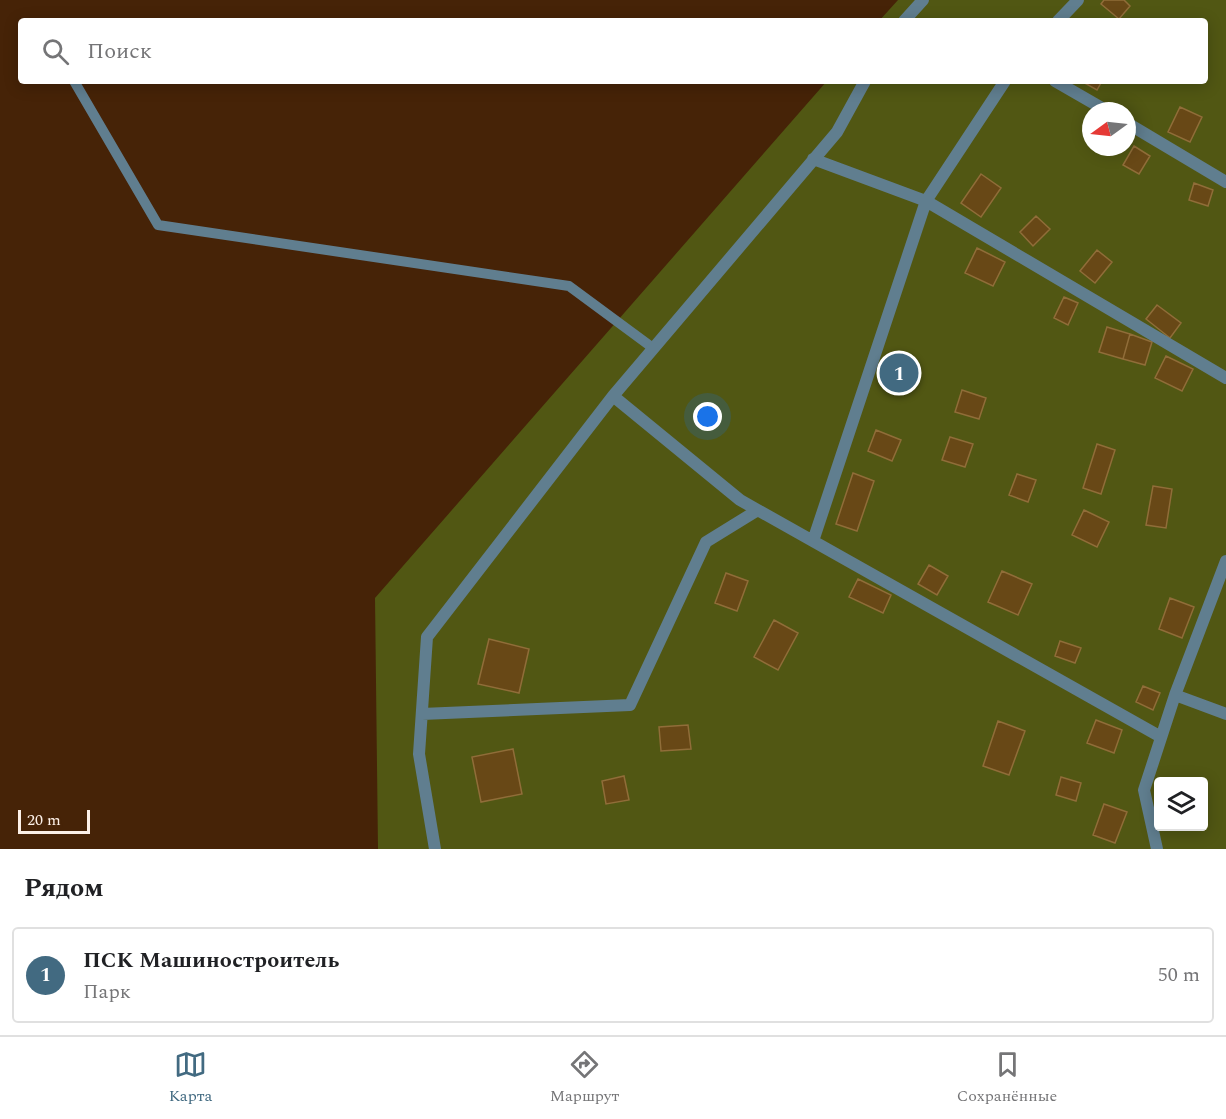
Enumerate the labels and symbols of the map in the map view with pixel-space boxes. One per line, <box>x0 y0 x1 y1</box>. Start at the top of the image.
north arrow <box>1082 102 1136 156</box>
pin: 1 <box>880 350 918 395</box>
your location <box>693 402 722 431</box>
scale bar <box>18 807 90 834</box>

